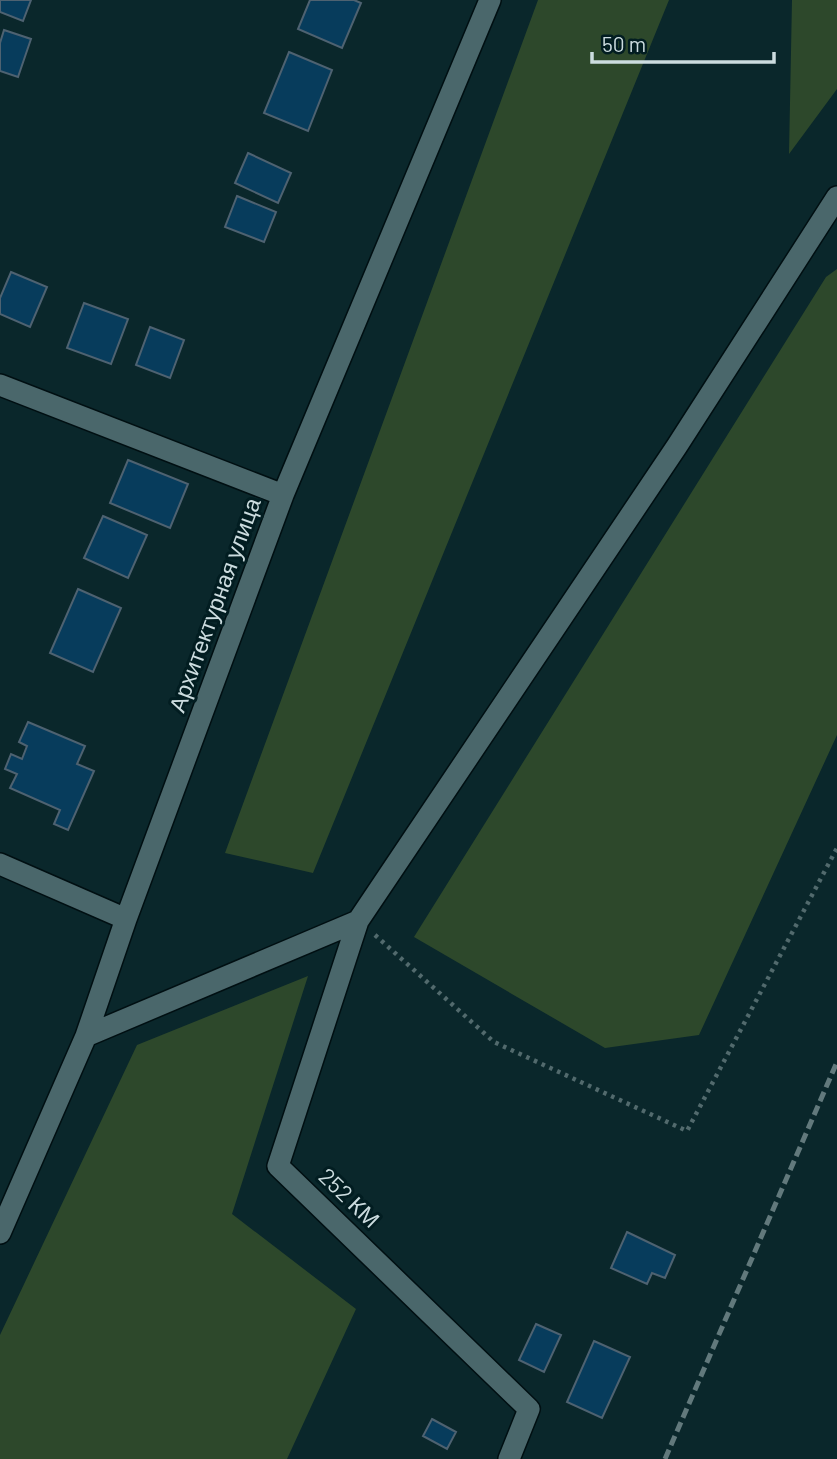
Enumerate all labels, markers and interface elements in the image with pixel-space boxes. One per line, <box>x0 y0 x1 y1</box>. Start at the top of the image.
scale bar <box>592 21 774 65</box>
text: 50 m <box>602 31 646 56</box>
street label: Архитектурная улица <box>162 493 266 716</box>
street label: 252 КМ <box>313 1162 386 1233</box>

